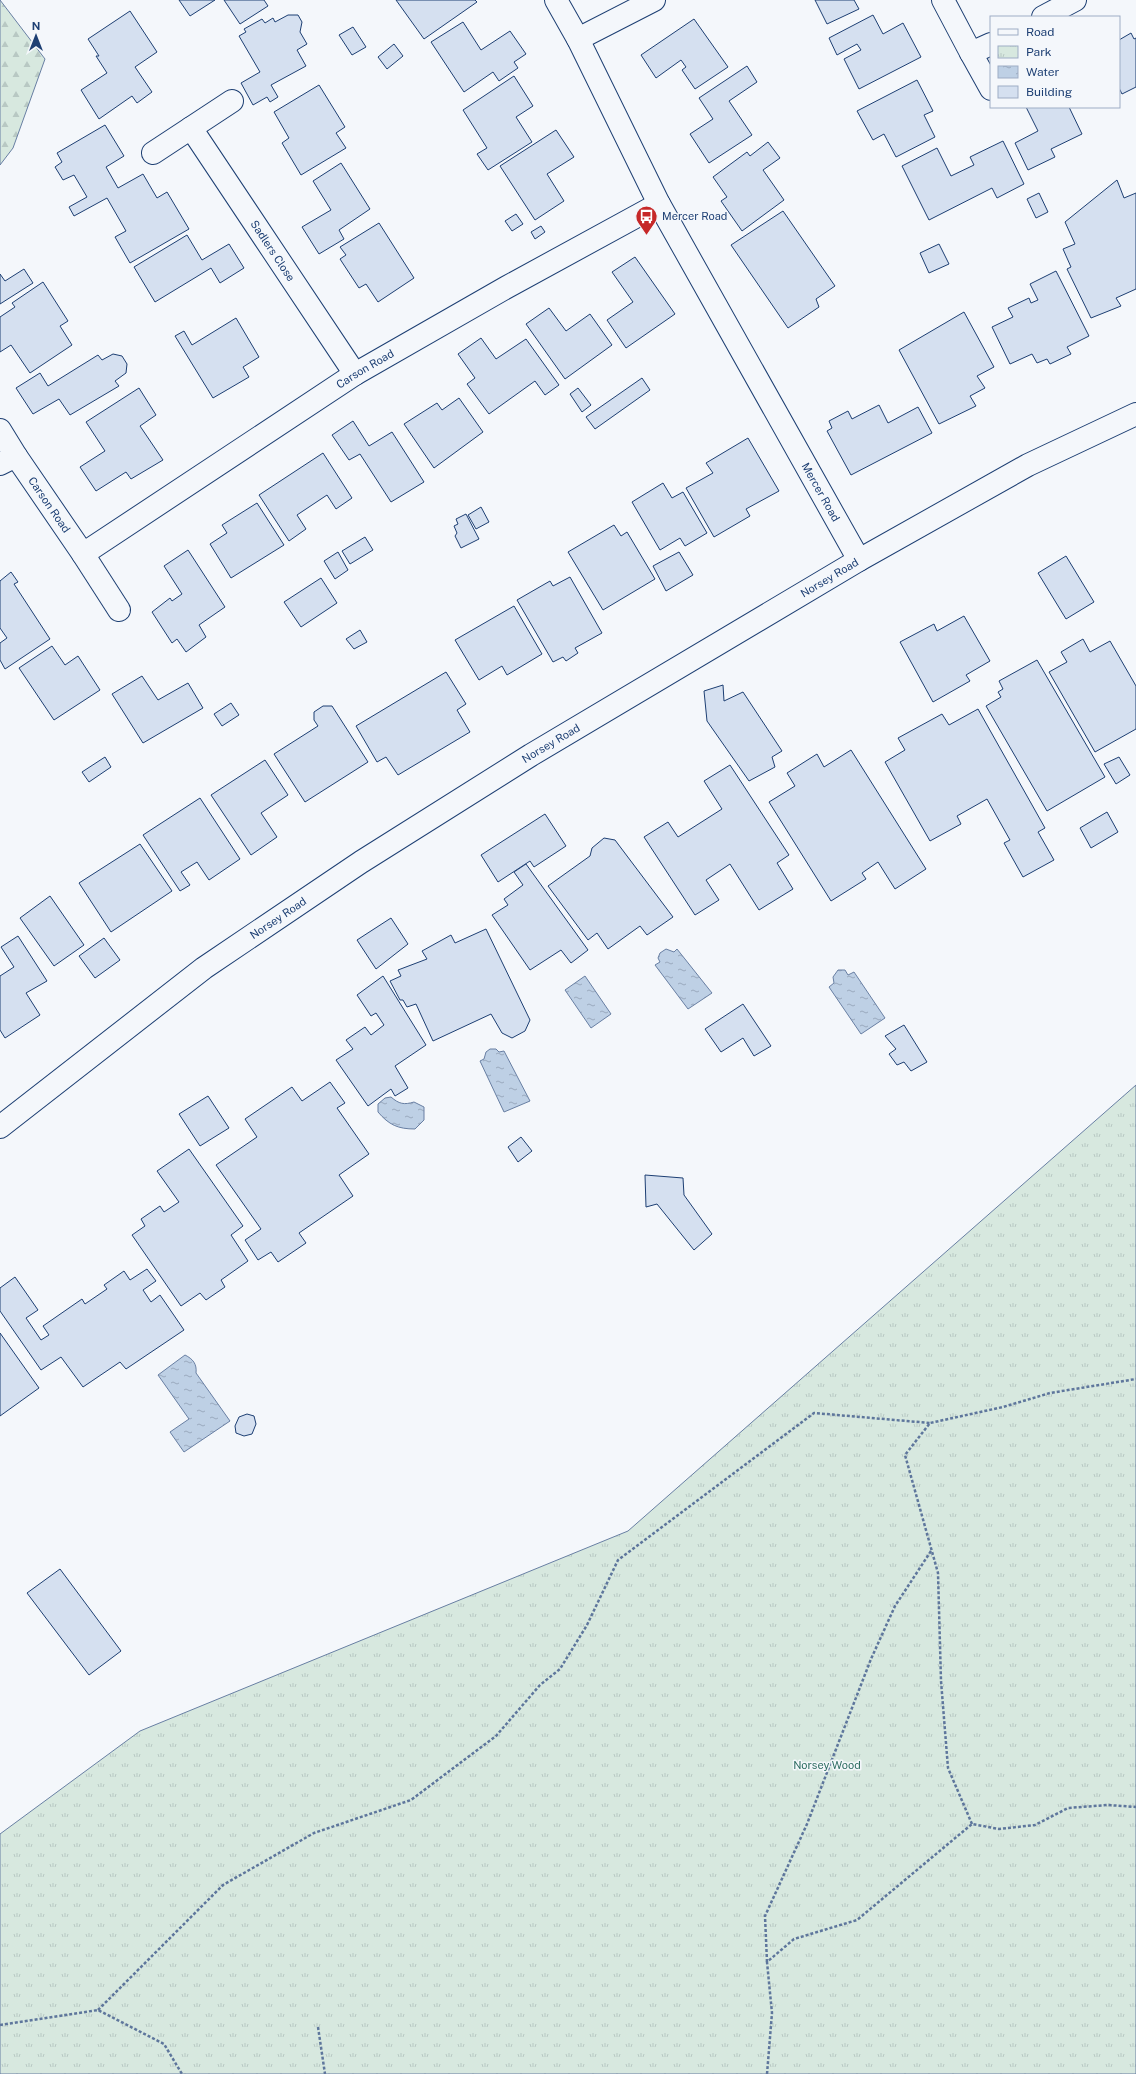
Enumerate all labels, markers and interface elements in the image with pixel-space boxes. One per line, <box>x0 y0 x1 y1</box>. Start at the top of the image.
north arrow <box>16 16 56 56</box>
legend <box>990 16 1120 108</box>
text: N <box>32 20 40 32</box>
text: Road <box>1026 25 1054 39</box>
text: Park <box>1026 45 1052 59</box>
text: Water <box>1026 65 1060 79</box>
text: Building <box>1026 85 1072 99</box>
bus stop icon: Mercer Road <box>634 203 660 236</box>
place label: Mercer Road <box>662 210 727 222</box>
street label: Sadlers Close <box>248 218 297 283</box>
street label: Carson Road <box>334 347 396 391</box>
street label: Mercer Road <box>800 461 842 524</box>
street label: Carson Road <box>26 475 73 535</box>
street label: Norsey Road <box>798 556 860 599</box>
street label: Norsey Road <box>520 721 582 765</box>
street label: Norsey Road <box>248 895 308 941</box>
park label: Norsey Wood <box>793 1759 861 1771</box>

